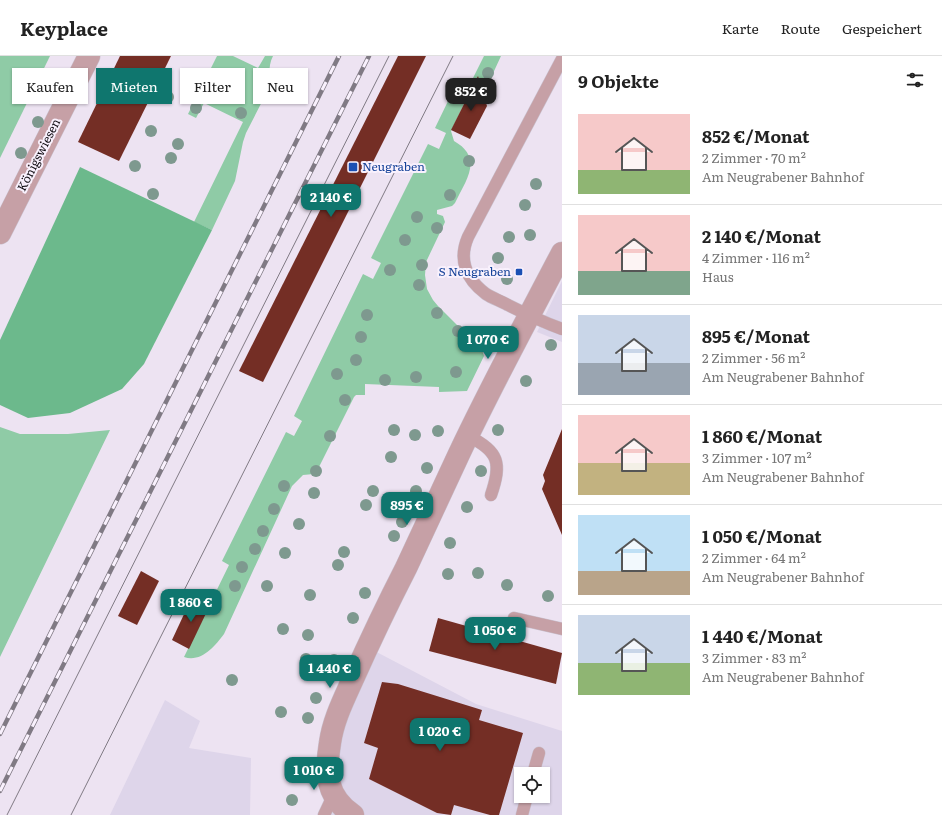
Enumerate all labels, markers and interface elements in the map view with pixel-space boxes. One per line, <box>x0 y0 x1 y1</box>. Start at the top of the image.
text: Keyplace <box>20 14 108 42</box>
text: Karte <box>722 18 759 38</box>
text: Route <box>781 18 820 38</box>
text: Gespeichert <box>842 18 922 38</box>
chip: Kaufen <box>12 68 88 104</box>
chip: Mieten <box>96 68 172 104</box>
chip: Filter <box>180 68 245 104</box>
chip: Neu <box>253 68 308 104</box>
text: 9 Objekte <box>578 68 659 93</box>
icon: filters <box>904 69 926 91</box>
pin: 852 € <box>443 78 499 112</box>
text: 852 € <box>454 81 488 100</box>
street label: Königswiesen <box>12 115 64 194</box>
text: 852 €/Monat <box>702 123 809 148</box>
icon: home <box>610 130 658 178</box>
text: 2 Zimmer · 70 m² <box>702 148 806 167</box>
place label: Neugraben <box>362 157 425 175</box>
marker: Neugraben <box>347 161 359 173</box>
text: Am Neugrabener Bahnhof <box>702 167 864 186</box>
pin: 2 140 € <box>294 184 368 218</box>
text: 2 140 € <box>310 187 352 206</box>
text: 2 140 €/Monat <box>702 223 821 248</box>
icon: home <box>610 231 658 279</box>
text: 4 Zimmer · 116 m² <box>702 248 810 267</box>
place label: S Neugraben <box>438 262 511 280</box>
marker: S Neugraben <box>514 267 524 277</box>
text: Haus <box>702 267 734 286</box>
text: 895 €/Monat <box>702 323 810 348</box>
pin: 1 070 € <box>451 326 525 360</box>
text: 1 070 € <box>467 329 509 348</box>
icon: home <box>610 331 658 379</box>
text: 2 Zimmer · 56 m² <box>702 348 805 367</box>
text: Am Neugrabener Bahnhof <box>702 367 864 386</box>
text: 1 860 €/Monat <box>702 423 822 448</box>
icon: home <box>610 431 658 479</box>
text: 3 Zimmer · 107 m² <box>702 448 812 467</box>
text: Am Neugrabener Bahnhof <box>702 467 864 486</box>
pin: 895 € <box>379 492 435 526</box>
text: 895 € <box>390 495 424 514</box>
text: 1 050 €/Monat <box>702 523 822 548</box>
icon: home <box>610 531 658 579</box>
text: 2 Zimmer · 64 m² <box>702 548 806 567</box>
text: Am Neugrabener Bahnhof <box>702 567 864 586</box>
pin: 1 860 € <box>154 589 228 623</box>
text: 1 860 € <box>170 592 212 611</box>
pin: 1 050 € <box>458 617 532 651</box>
text: 1 050 € <box>474 620 516 639</box>
text: 1 440 €/Monat <box>702 623 823 648</box>
icon: home <box>610 631 658 679</box>
text: 3 Zimmer · 83 m² <box>702 648 806 667</box>
pin: 1 440 € <box>293 655 367 689</box>
text: 1 440 € <box>308 658 352 677</box>
text: Am Neugrabener Bahnhof <box>702 667 864 686</box>
pin: 1 020 € <box>403 718 477 752</box>
text: 1 020 € <box>419 721 461 740</box>
pin: 1 010 € <box>277 757 351 791</box>
text: 1 010 € <box>293 760 335 779</box>
map controls <box>514 767 550 803</box>
button: locate <box>514 767 550 803</box>

